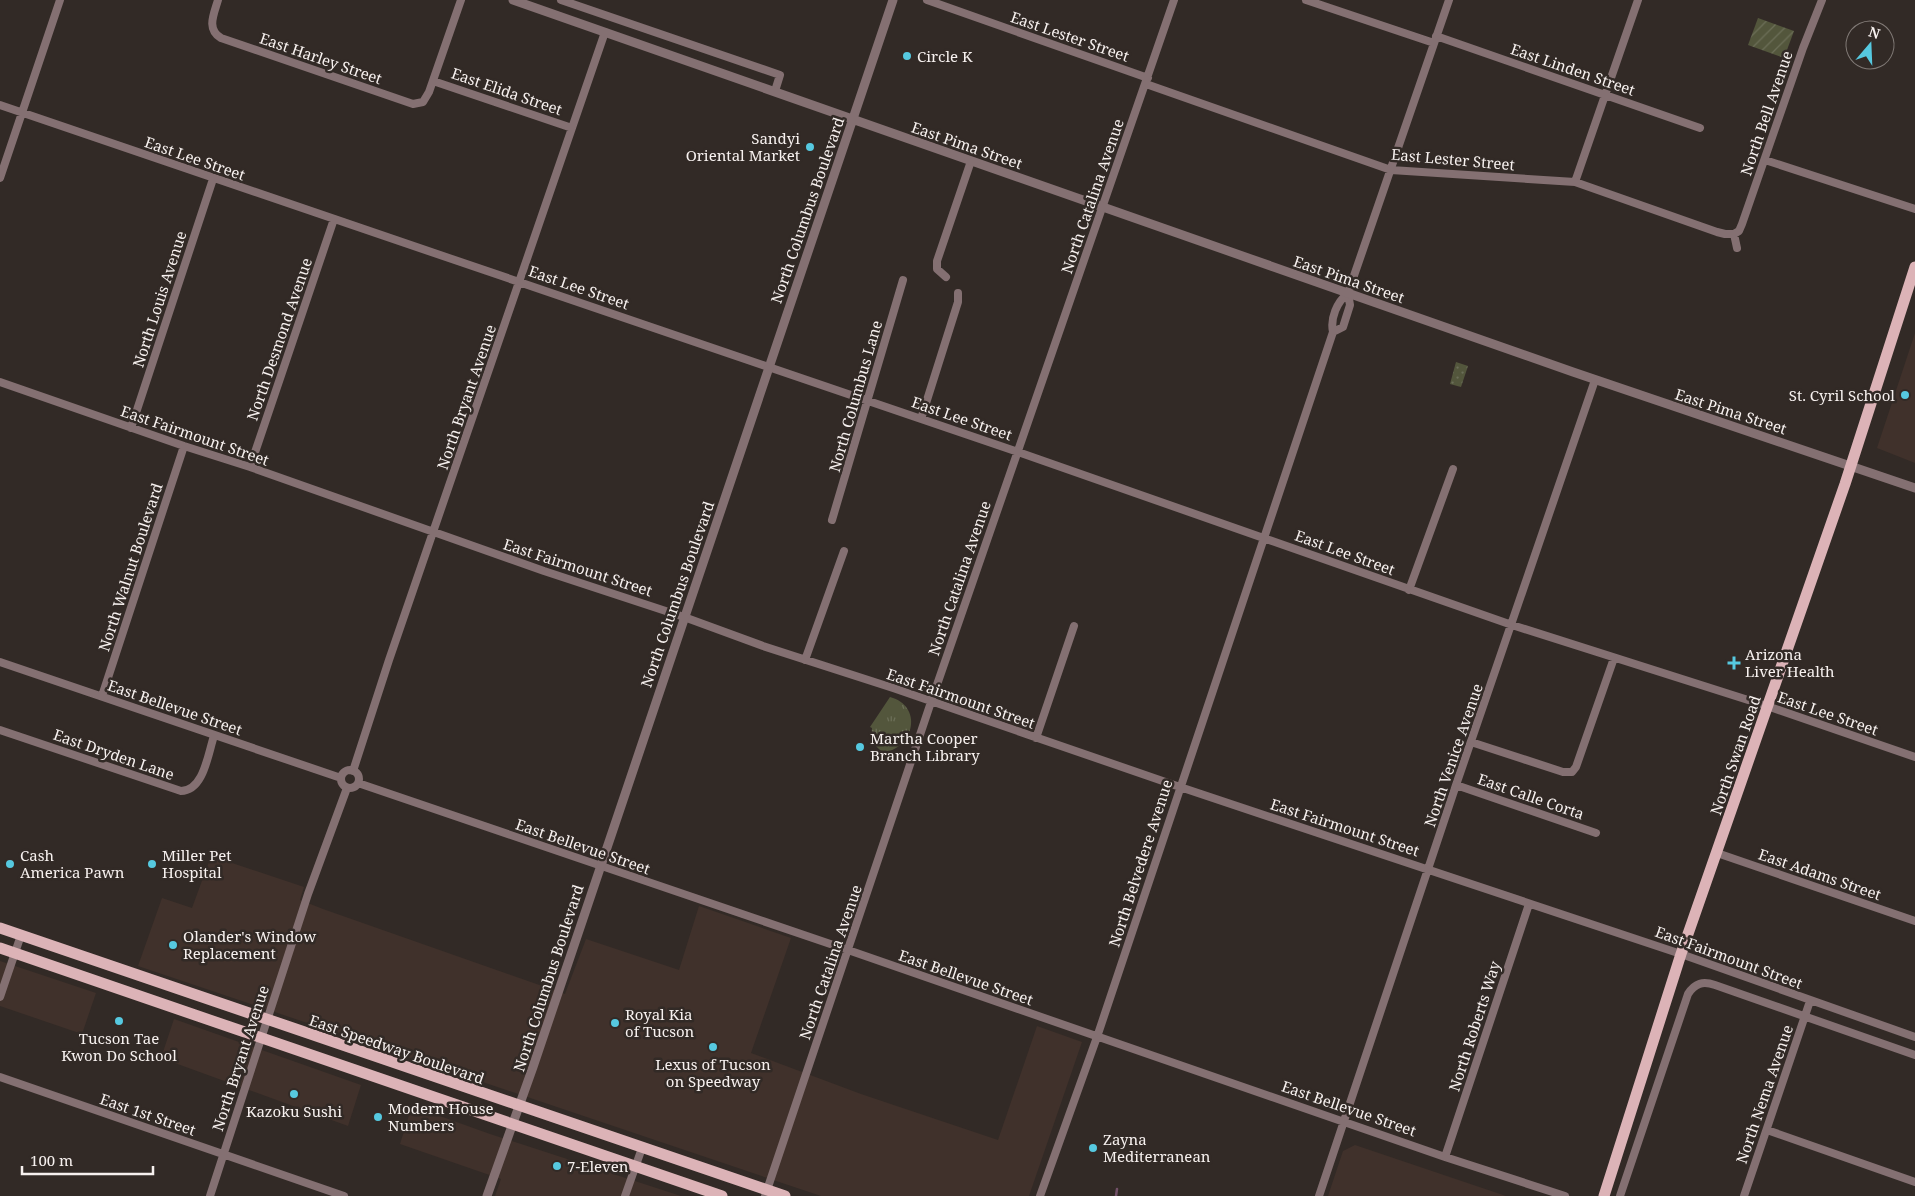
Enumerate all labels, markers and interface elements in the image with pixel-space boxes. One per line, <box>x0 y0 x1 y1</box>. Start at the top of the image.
street label: East Lester Street <box>1008 6 1132 66</box>
north arrow <box>1845 20 1895 70</box>
text: N <box>1866 21 1883 43</box>
street label: East Harley Street <box>257 28 385 88</box>
street label: East Linden Street <box>1508 38 1638 100</box>
place label: Circle K <box>917 46 973 66</box>
street label: North Bell Avenue <box>1735 48 1797 178</box>
marker: Circle K <box>901 50 913 62</box>
street label: East Elida Street <box>449 63 565 119</box>
street label: North Columbus Boulevard <box>766 114 848 306</box>
street label: North Catalina Avenue <box>1056 116 1128 276</box>
street label: East Pima Street <box>909 117 1025 173</box>
place label: Sandyi Oriental Market <box>686 128 800 165</box>
street label: East Lee Street <box>142 131 248 185</box>
marker: Sandyi Oriental Market <box>804 141 816 153</box>
street label: East Lester Street <box>1390 144 1516 174</box>
street label: North Louis Avenue <box>127 228 191 370</box>
street label: East Pima Street <box>1291 251 1407 307</box>
street label: North Desmond Avenue <box>242 255 316 423</box>
street label: East Lee Street <box>526 260 632 314</box>
street label: North Columbus Lane <box>824 318 886 474</box>
street label: North Bryant Avenue <box>432 322 500 472</box>
street label: East Pima Street <box>1673 384 1789 438</box>
place label: St. Cyril School <box>1789 385 1895 405</box>
marker: St. Cyril School <box>1899 389 1911 401</box>
street label: East Lee Street <box>909 391 1015 445</box>
street label: East Fairmount Street <box>118 400 272 470</box>
street label: North Walnut Boulevard <box>93 480 167 654</box>
street label: North Columbus Boulevard <box>636 498 718 690</box>
street label: North Catalina Avenue <box>923 498 995 658</box>
street label: East Lee Street <box>1292 525 1398 579</box>
street label: East Fairmount Street <box>501 533 655 601</box>
place label: Arizona Liver Health <box>1745 644 1835 681</box>
marker: Arizona Liver Health <box>1727 656 1741 670</box>
street label: East Fairmount Street <box>884 663 1038 733</box>
street label: East Bellevue Street <box>105 675 245 739</box>
street label: North Venice Avenue <box>1419 681 1487 829</box>
street label: East Lee Street <box>1775 686 1881 740</box>
street label: North Swan Road <box>1705 693 1765 817</box>
street label: East Dryden Lane <box>51 724 177 784</box>
place label: Martha Cooper Branch Library <box>870 728 980 765</box>
marker: Martha Cooper Branch Library <box>854 741 866 753</box>
street label: East Calle Corta <box>1475 768 1587 824</box>
street label: North Belvedere Avenue <box>1103 777 1177 949</box>
street label: East Fairmount Street <box>1268 793 1422 861</box>
street label: East Bellevue Street <box>513 814 653 878</box>
street label: East Adams Street <box>1756 844 1884 904</box>
place label: Cash America Pawn <box>20 845 125 882</box>
place label: Miller Pet Hospital <box>162 845 232 882</box>
marker: Cash America Pawn <box>4 858 16 870</box>
marker: Miller Pet Hospital <box>146 858 158 870</box>
street label: North Columbus Boulevard <box>508 882 588 1074</box>
street label: North Catalina Avenue <box>794 882 866 1042</box>
street label: East Fairmount Street <box>1653 921 1805 993</box>
place label: Olander's Window Replacement <box>183 926 316 963</box>
marker: Olander's Window Replacement <box>167 939 179 951</box>
street label: East Bellevue Street <box>896 945 1036 1009</box>
street label: North Roberts Way <box>1443 958 1505 1094</box>
street label: North Bryant Avenue <box>207 983 273 1133</box>
place label: Royal Kia of Tucson <box>625 1004 695 1041</box>
street label: East Speedway Boulevard <box>307 1010 487 1088</box>
marker: Tucson Tae Kwon Do School <box>113 1015 125 1027</box>
marker: Royal Kia of Tucson <box>609 1017 621 1029</box>
street label: North Nema Avenue <box>1731 1022 1797 1166</box>
place label: Tucson Tae Kwon Do School <box>61 1028 177 1065</box>
marker: Lexus of Tucson on Speedway <box>707 1041 719 1053</box>
place label: Lexus of Tucson on Speedway <box>655 1054 771 1091</box>
street label: East Bellevue Street <box>1279 1076 1419 1140</box>
street label: East 1st Street <box>98 1088 198 1140</box>
marker: Kazoku Sushi <box>288 1088 300 1100</box>
place label: Modern House Numbers <box>388 1098 493 1135</box>
place label: Kazoku Sushi <box>246 1101 342 1121</box>
marker: Modern House Numbers <box>372 1111 384 1123</box>
place label: Zayna Mediterranean <box>1103 1129 1211 1166</box>
marker: Zayna Mediterranean <box>1087 1142 1099 1154</box>
scale bar <box>22 1144 154 1176</box>
text: 100 m <box>30 1150 73 1170</box>
place label: 7-Eleven <box>567 1156 629 1176</box>
marker: 7-Eleven <box>551 1160 563 1172</box>

